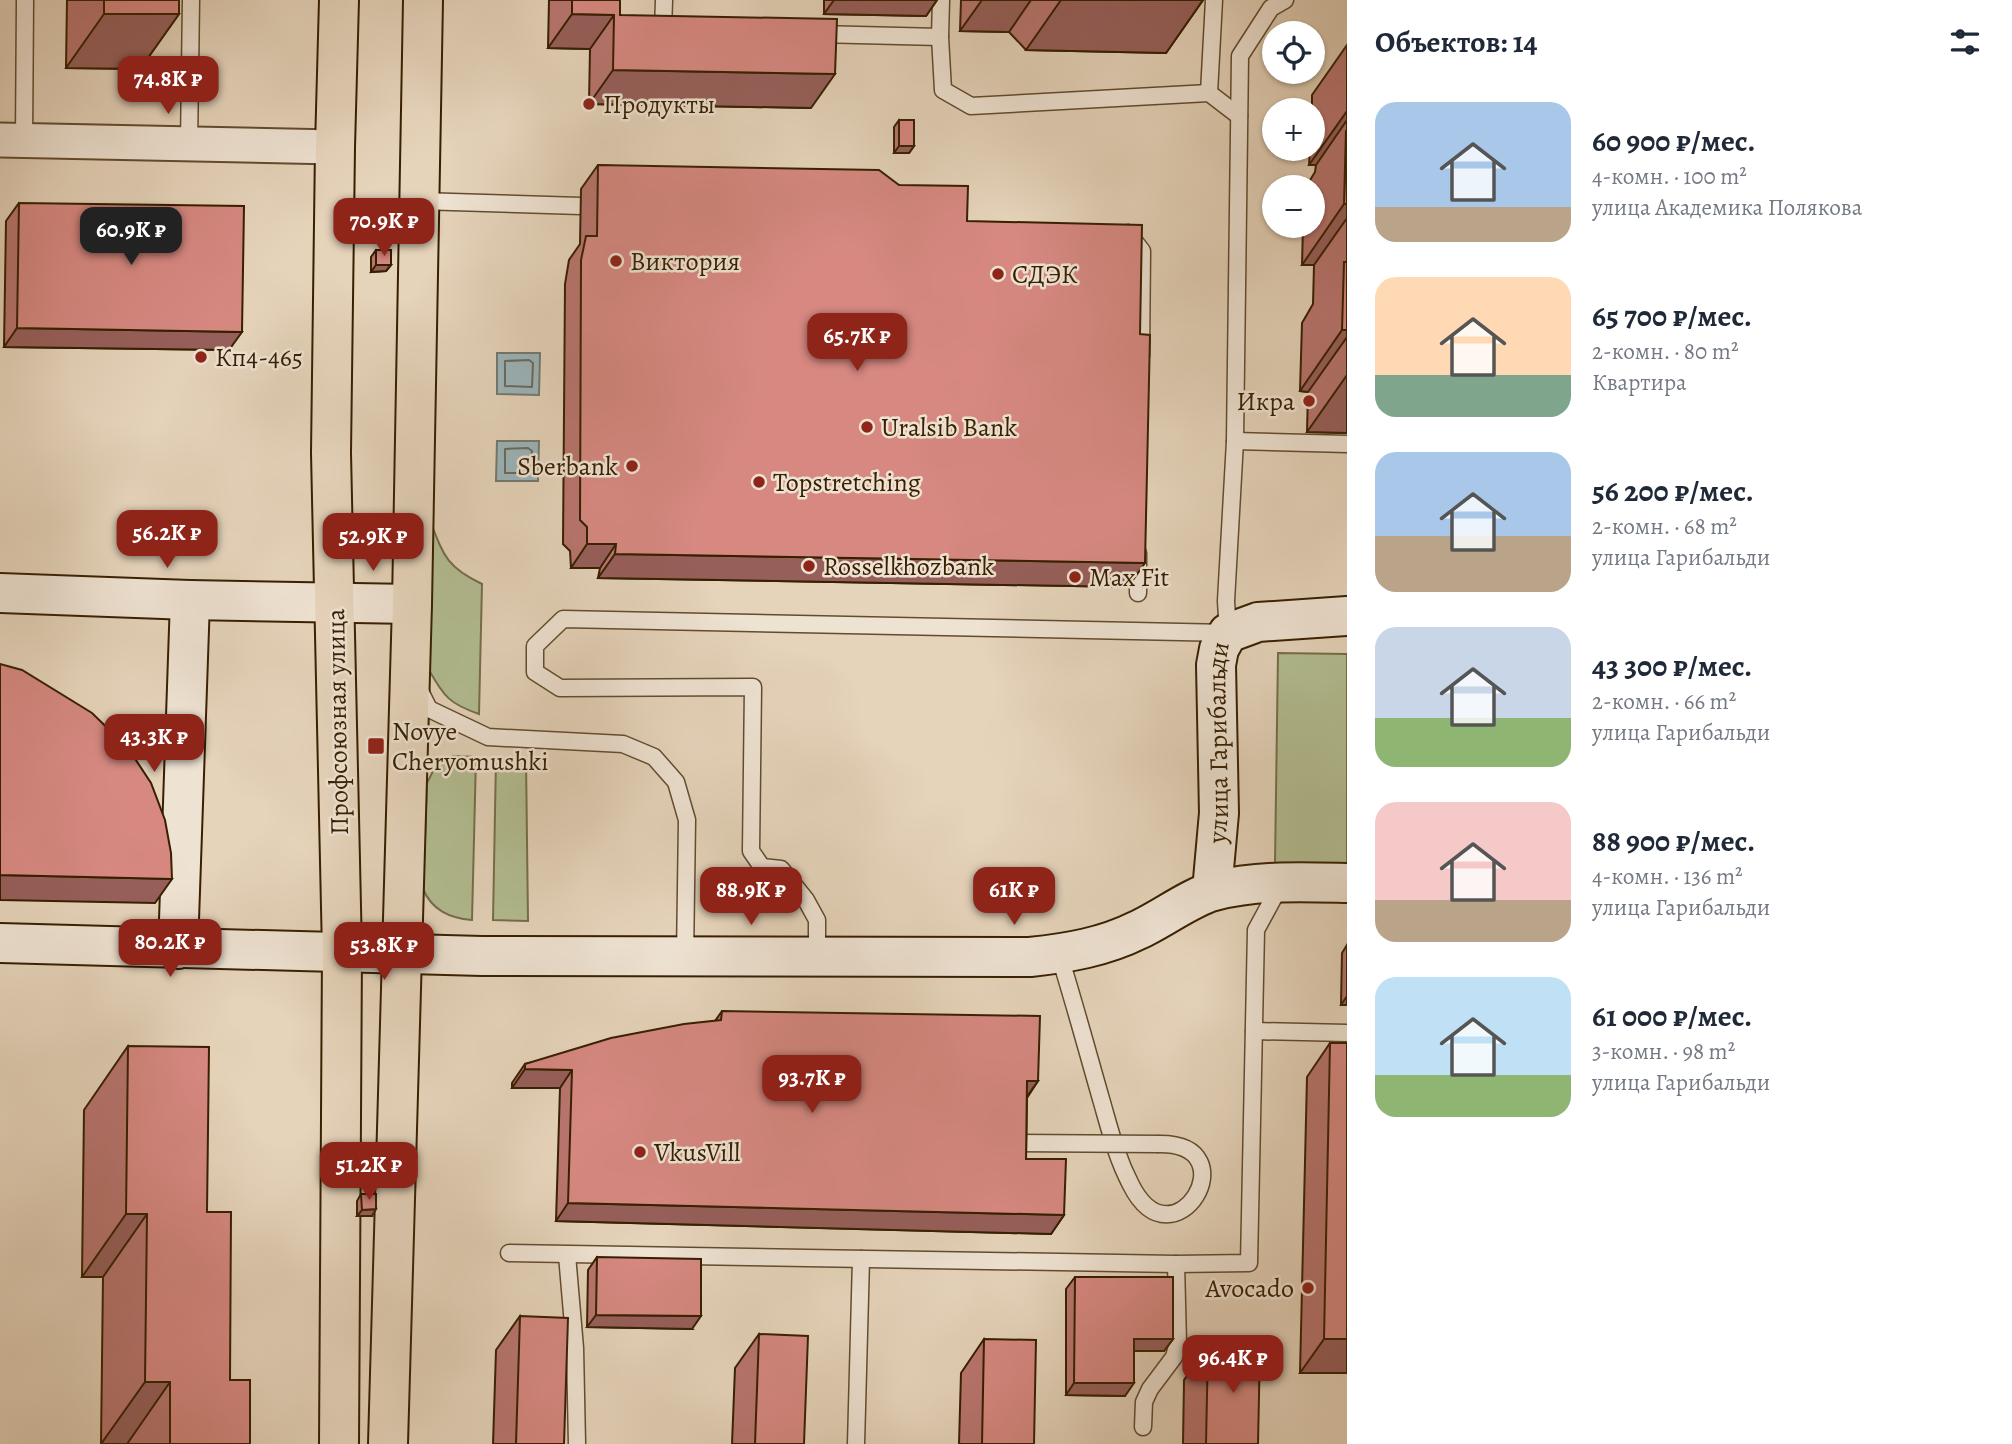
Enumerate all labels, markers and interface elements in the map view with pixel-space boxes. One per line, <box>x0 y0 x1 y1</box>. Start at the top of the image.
map controls <box>1262 21 1325 238</box>
button: locate <box>1262 21 1325 84</box>
text: Объектов: 14 <box>1375 22 1537 62</box>
icon: filters <box>1946 23 1984 61</box>
pin: 74.8K ₽ <box>103 57 233 116</box>
text: 74.8K ₽ <box>134 63 202 94</box>
place label: Продукты <box>603 87 715 122</box>
marker: Продукты <box>581 96 597 112</box>
button: + <box>1262 98 1325 161</box>
text: 60 900 ₽/мес. <box>1592 121 1755 161</box>
icon: home <box>1431 130 1515 214</box>
text: 4-комн. · 100 m² <box>1592 161 1747 192</box>
button: − <box>1262 175 1325 238</box>
text: улица Академика Полякова <box>1592 192 1862 223</box>
pin: 70.9K ₽ <box>319 198 449 258</box>
text: 70.9K ₽ <box>349 205 419 236</box>
pin: 60.9K ₽ <box>66 208 196 267</box>
text: 60.9K ₽ <box>96 214 166 245</box>
place label: Виктория <box>630 244 740 279</box>
marker: Виктория <box>608 253 624 269</box>
place label: СДЭК <box>1012 257 1078 292</box>
marker: СДЭК <box>990 266 1006 282</box>
text: 65 700 ₽/мес. <box>1592 296 1752 336</box>
icon: home <box>1431 305 1515 389</box>
pin: 65.7K ₽ <box>792 314 922 373</box>
text: 65.7K ₽ <box>823 320 891 351</box>
text: 2-комн. · 80 m² <box>1592 336 1738 367</box>
place label: Кп4-465 <box>215 340 303 375</box>
marker: Кп4-465 <box>193 349 209 365</box>
text: Квартира <box>1592 367 1687 398</box>
place label: Икра <box>1237 384 1295 419</box>
marker: Икра <box>1301 393 1317 409</box>
place label: Uralsib Bank <box>881 410 1017 445</box>
marker: Uralsib Bank <box>859 419 875 435</box>
place label: Sberbank <box>517 449 618 484</box>
marker: Sberbank <box>624 458 640 474</box>
place label: Topstretching <box>773 465 921 500</box>
text: 56 200 ₽/мес. <box>1592 471 1754 511</box>
marker: Topstretching <box>751 474 767 490</box>
icon: home <box>1431 480 1515 564</box>
pin: 56.2K ₽ <box>102 510 232 570</box>
text: 2-комн. · 68 m² <box>1592 511 1737 542</box>
pin: 52.9K ₽ <box>308 514 438 573</box>
text: 56.2K ₽ <box>133 517 201 548</box>
text: 52.9K ₽ <box>339 520 407 551</box>
text: улица Гарибальди <box>1592 542 1770 573</box>
place label: Rosselkhozbank <box>823 549 994 584</box>
marker: Rosselkhozbank <box>801 558 817 574</box>
place label: Max Fit <box>1089 560 1170 595</box>
marker: Max Fit <box>1067 569 1083 585</box>
street label: Профсоюзная улица <box>318 608 357 836</box>
street label: улица Гарибальди <box>1198 639 1238 846</box>
text: 43 300 ₽/мес. <box>1592 646 1752 686</box>
icon: home <box>1431 655 1515 739</box>
text: 2-комн. · 66 m² <box>1592 686 1736 717</box>
pin: 43.3K ₽ <box>89 714 219 774</box>
place label: Novye Cheryomushki <box>392 714 549 779</box>
text: улица Гарибальди <box>1592 717 1770 748</box>
text: 43.3K ₽ <box>120 721 188 752</box>
marker: Novye Cheryomushki <box>366 736 386 756</box>
text: 88 900 ₽/мес. <box>1592 821 1755 861</box>
icon: home <box>1431 830 1515 914</box>
text: 4-комн. · 136 m² <box>1592 861 1743 892</box>
pin: 88.9K ₽ <box>686 867 816 927</box>
pin: 61K ₽ <box>965 867 1063 927</box>
text: 88.9K ₽ <box>716 874 786 905</box>
text: 61K ₽ <box>989 874 1039 905</box>
text: улица Гарибальди <box>1592 892 1770 923</box>
pin: 80.2K ₽ <box>105 920 235 979</box>
pin: 53.8K ₽ <box>319 922 449 982</box>
text: 80.2K ₽ <box>135 926 205 957</box>
text: 53.8K ₽ <box>350 929 418 960</box>
text: 61 000 ₽/мес. <box>1592 996 1752 1036</box>
icon: home <box>1431 1005 1515 1089</box>
text: 3-комн. · 98 m² <box>1592 1036 1735 1067</box>
pin: 93.7K ₽ <box>747 1056 877 1115</box>
text: 93.7K ₽ <box>778 1062 846 1093</box>
text: улица Гарибальди <box>1592 1067 1770 1098</box>
place label: VkusVill <box>653 1135 740 1170</box>
pin: 51.2K ₽ <box>304 1142 434 1202</box>
marker: VkusVill <box>632 1144 648 1160</box>
text: 51.2K ₽ <box>336 1149 402 1180</box>
place label: Avocado <box>1204 1271 1294 1306</box>
marker: Avocado <box>1300 1280 1316 1296</box>
pin: 96.4K ₽ <box>1168 1336 1298 1395</box>
text: 96.4K ₽ <box>1198 1342 1268 1373</box>

